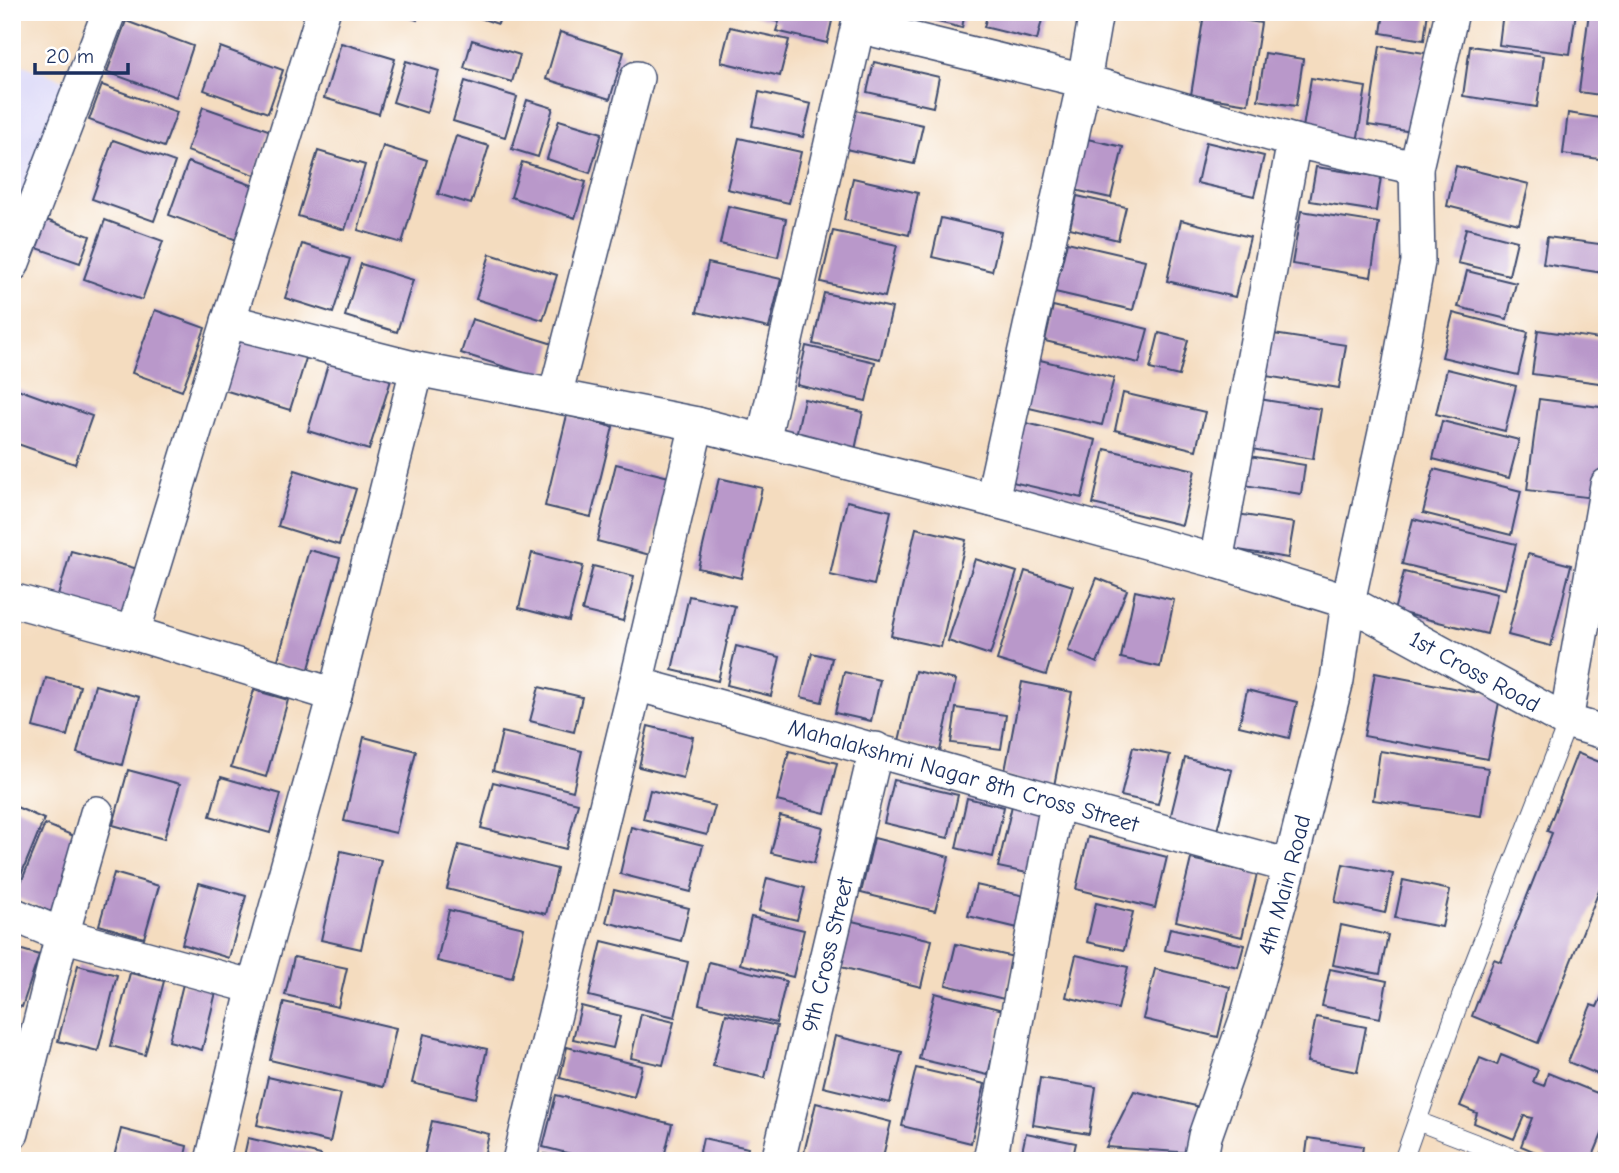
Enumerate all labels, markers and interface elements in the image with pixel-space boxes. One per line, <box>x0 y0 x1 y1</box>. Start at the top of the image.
scale bar <box>35 32 128 76</box>
text: 20 m <box>46 44 94 68</box>
street label: 1st Cross Road <box>1405 625 1545 718</box>
street label: Mahalakshmi Nagar 8th Cross Street <box>785 714 1143 838</box>
street label: 4th Main Road <box>1252 812 1316 958</box>
street label: 9th Cross Street <box>796 873 859 1035</box>

